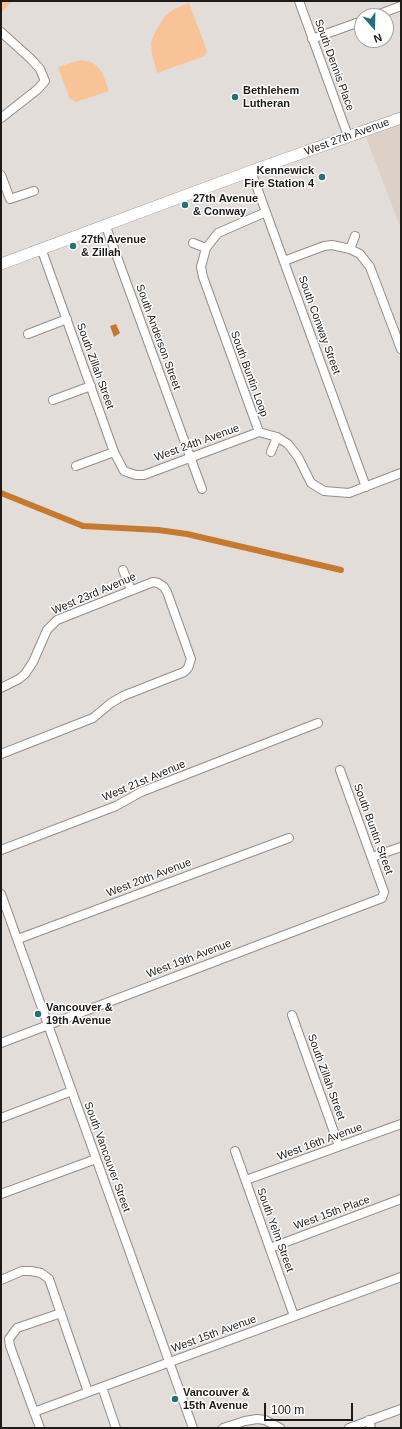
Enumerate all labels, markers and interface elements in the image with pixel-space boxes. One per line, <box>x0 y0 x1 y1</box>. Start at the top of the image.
north arrow <box>354 8 394 48</box>
street label: South Dennis Place <box>311 17 357 113</box>
text: N <box>372 31 384 45</box>
place label: Bethlehem Lutheran <box>243 84 299 110</box>
marker: Bethlehem Lutheran <box>230 92 240 102</box>
street label: West 27th Avenue <box>303 115 391 159</box>
place label: Kennewick Fire Station 4 <box>244 164 314 190</box>
marker: Kennewick Fire Station 4 <box>317 172 327 182</box>
place label: 27th Avenue & Conway <box>193 192 258 218</box>
marker: 27th Avenue & Conway <box>180 200 190 210</box>
place label: 27th Avenue & Zillah <box>81 233 146 259</box>
marker: 27th Avenue & Zillah <box>68 241 78 251</box>
street label: South Conway Street <box>295 274 343 376</box>
street label: South Anderson Street <box>133 282 183 392</box>
street label: South Zillah Street <box>73 321 117 411</box>
street label: South Buntin Loop <box>227 329 271 419</box>
street label: West 24th Avenue <box>153 421 241 465</box>
street label: West 23rd Avenue <box>50 570 138 618</box>
street label: West 21st Avenue <box>101 758 187 804</box>
street label: South Buntin Street <box>350 782 396 876</box>
street label: West 20th Avenue <box>105 856 193 900</box>
street label: West 19th Avenue <box>145 937 233 981</box>
place label: Vancouver & 19th Avenue <box>46 1001 113 1027</box>
marker: Vancouver & 19th Avenue <box>33 1009 43 1019</box>
street label: South Zillah Street <box>304 1032 348 1122</box>
street label: South Vancouver Street <box>81 1100 133 1214</box>
street label: West 16th Avenue <box>276 1120 364 1164</box>
street label: South Yelm Street <box>254 1186 296 1274</box>
street label: West 15th Place <box>292 1193 372 1233</box>
street label: West 15th Avenue <box>170 1312 258 1356</box>
place label: Vancouver & 15th Avenue <box>183 1386 250 1412</box>
marker: Vancouver & 15th Avenue <box>170 1394 180 1404</box>
scale bar <box>266 1395 355 1421</box>
text: 100 m <box>271 1403 304 1417</box>

